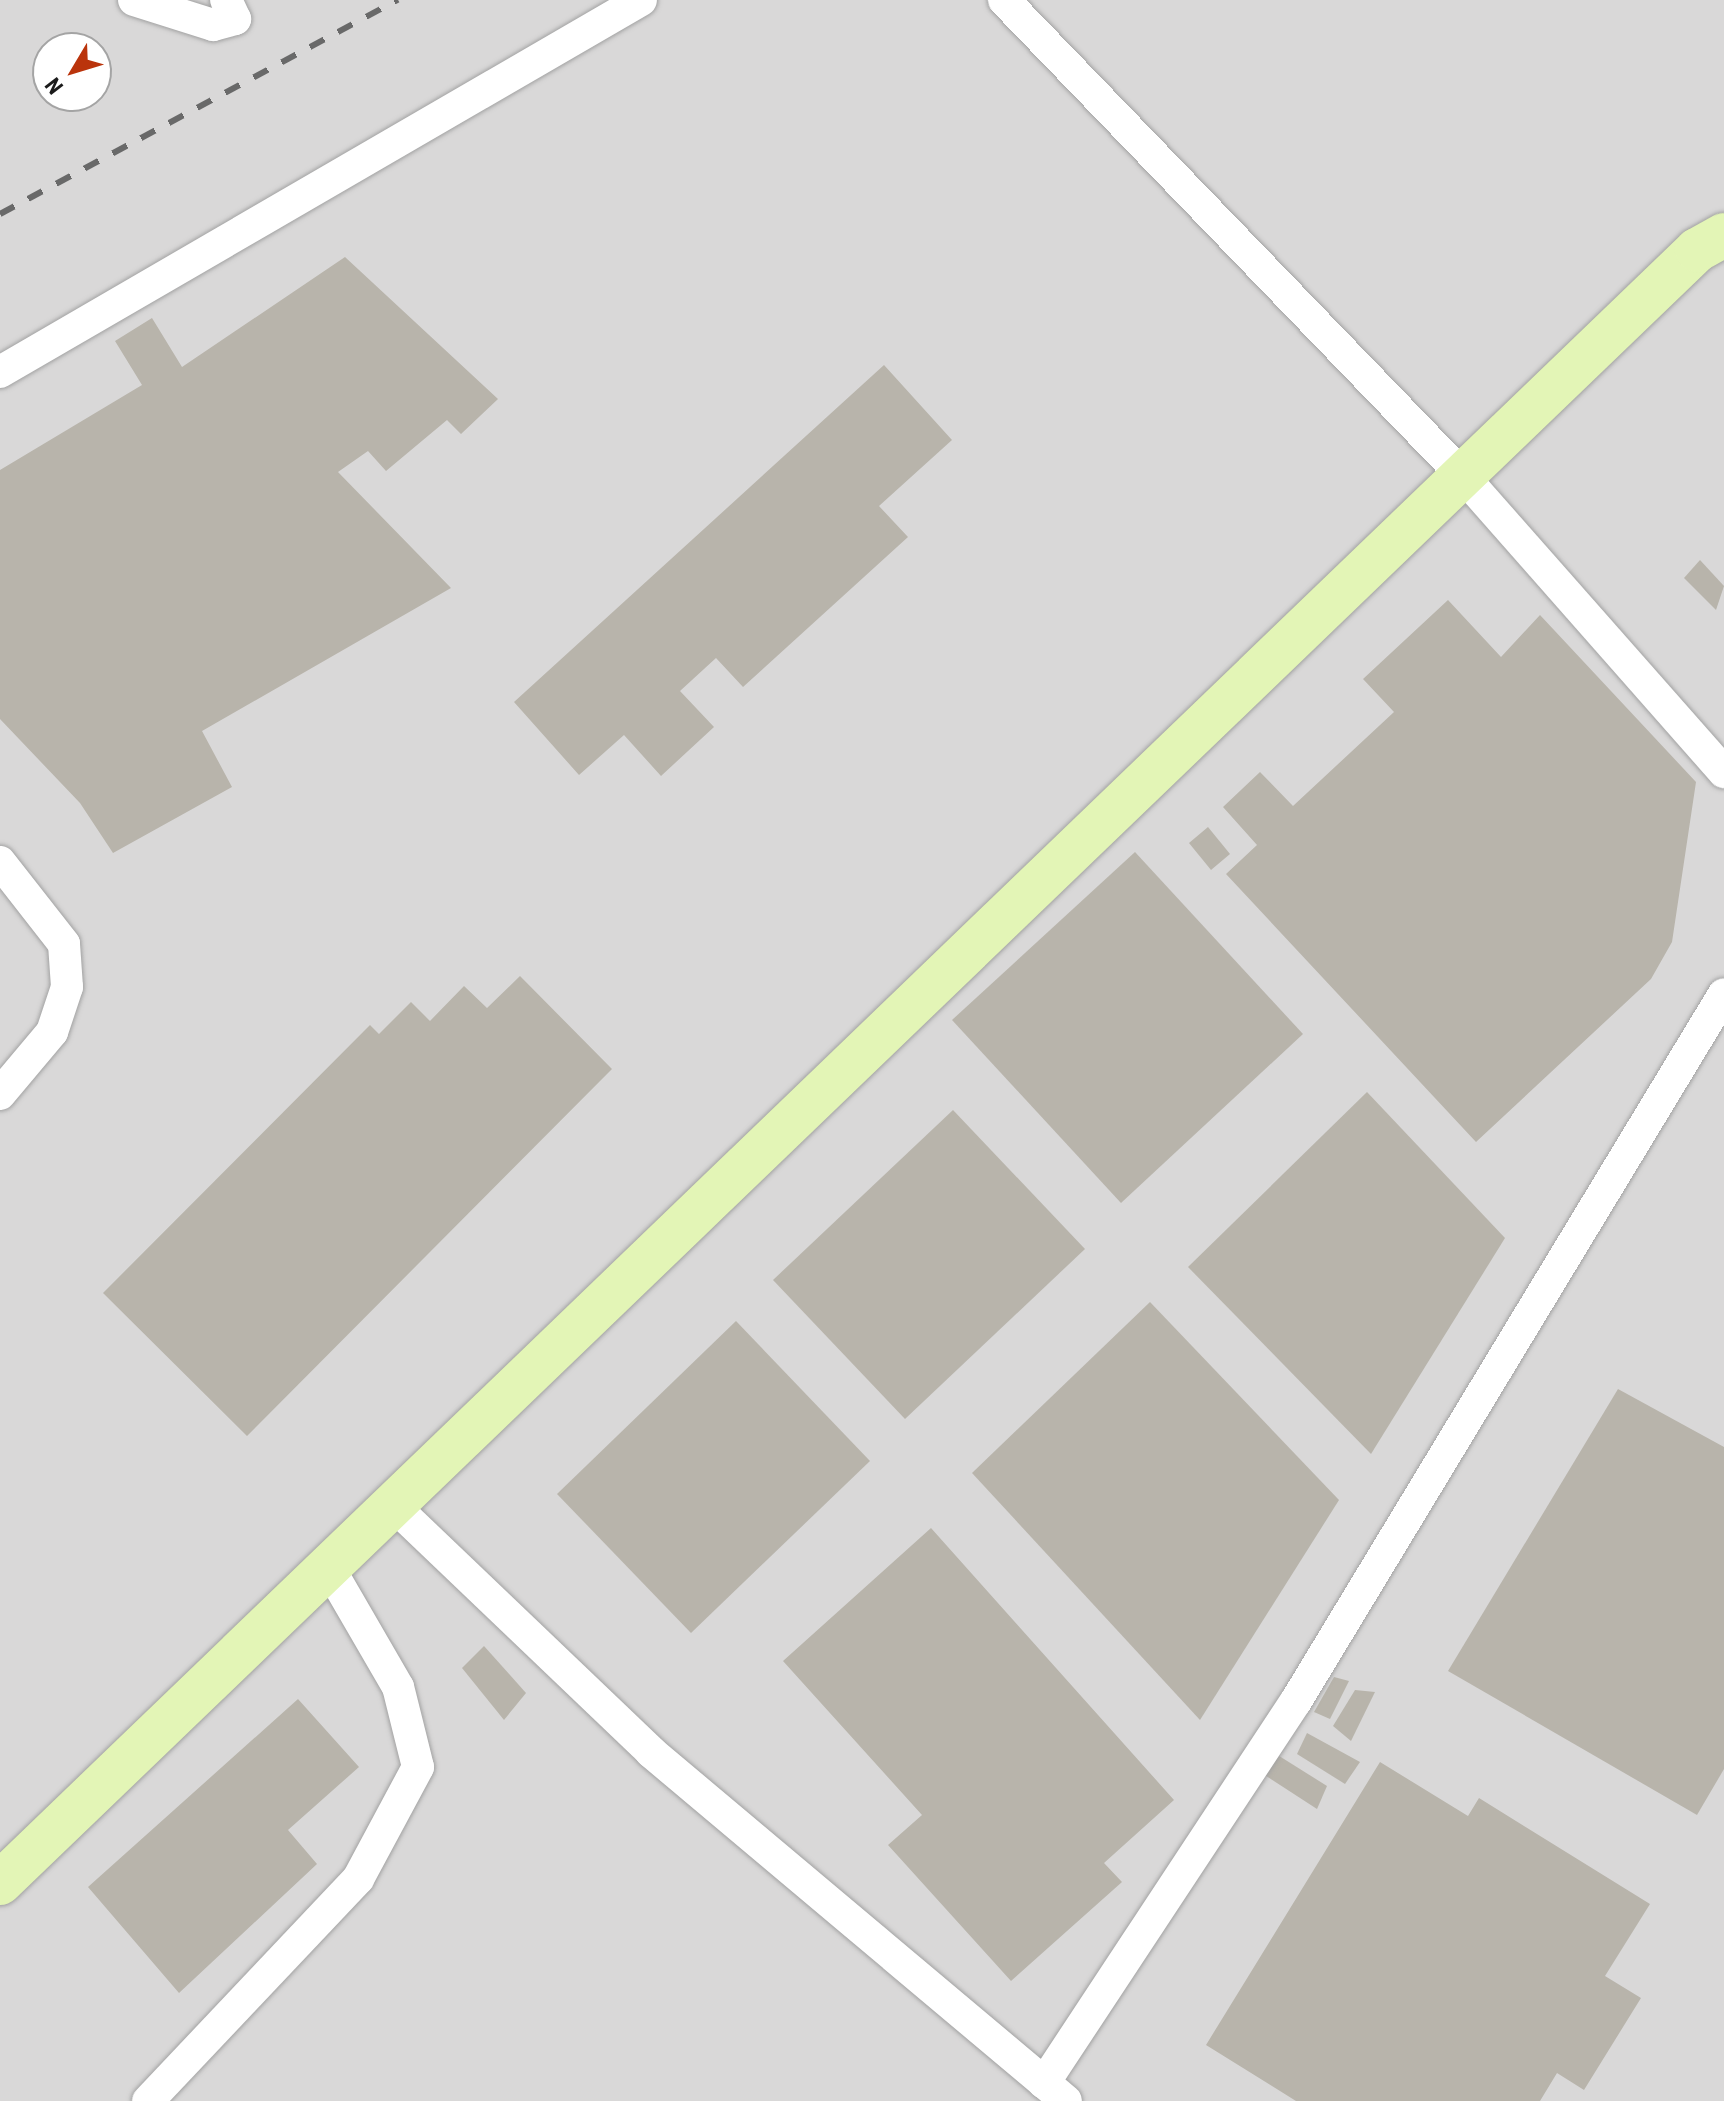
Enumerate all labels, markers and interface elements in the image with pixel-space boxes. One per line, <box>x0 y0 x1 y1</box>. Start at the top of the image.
north arrow <box>32 32 112 112</box>
text: N <box>40 73 68 99</box>

